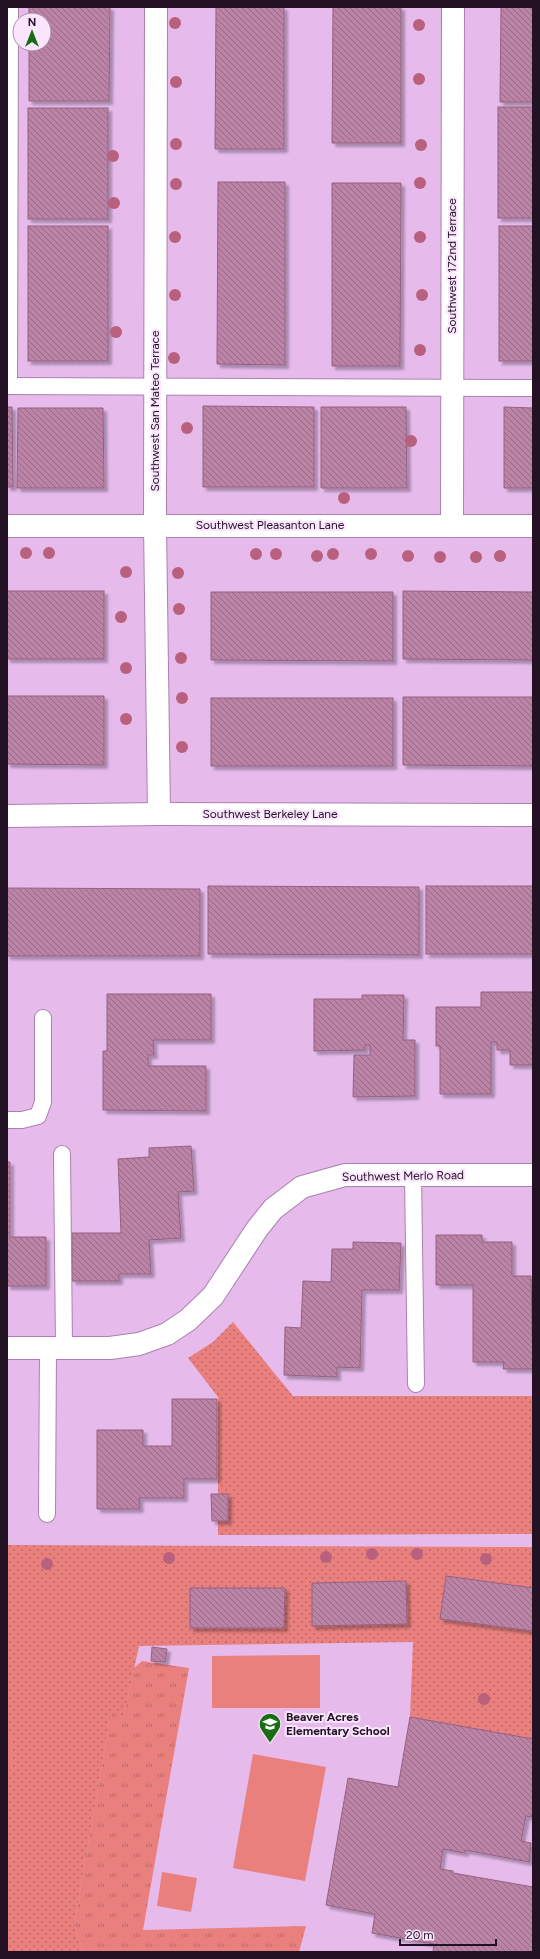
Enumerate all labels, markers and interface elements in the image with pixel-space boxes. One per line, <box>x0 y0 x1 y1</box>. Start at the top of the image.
north arrow <box>12 12 52 52</box>
text: N <box>28 16 36 29</box>
street label: Southwest 172nd Terrace <box>445 198 459 334</box>
street label: Southwest San Mateo Terrace <box>148 330 162 492</box>
street label: Southwest Pleasanton Lane <box>196 518 345 532</box>
street label: Southwest Berkeley Lane <box>202 807 338 821</box>
street label: Southwest Merlo Road <box>342 1168 464 1184</box>
place label: Beaver Acres Elementary School <box>286 1710 390 1738</box>
school or university icon: Beaver Acres Elementary School <box>257 1711 283 1744</box>
scale bar <box>400 1921 496 1947</box>
text: 20 m <box>406 1928 434 1942</box>

